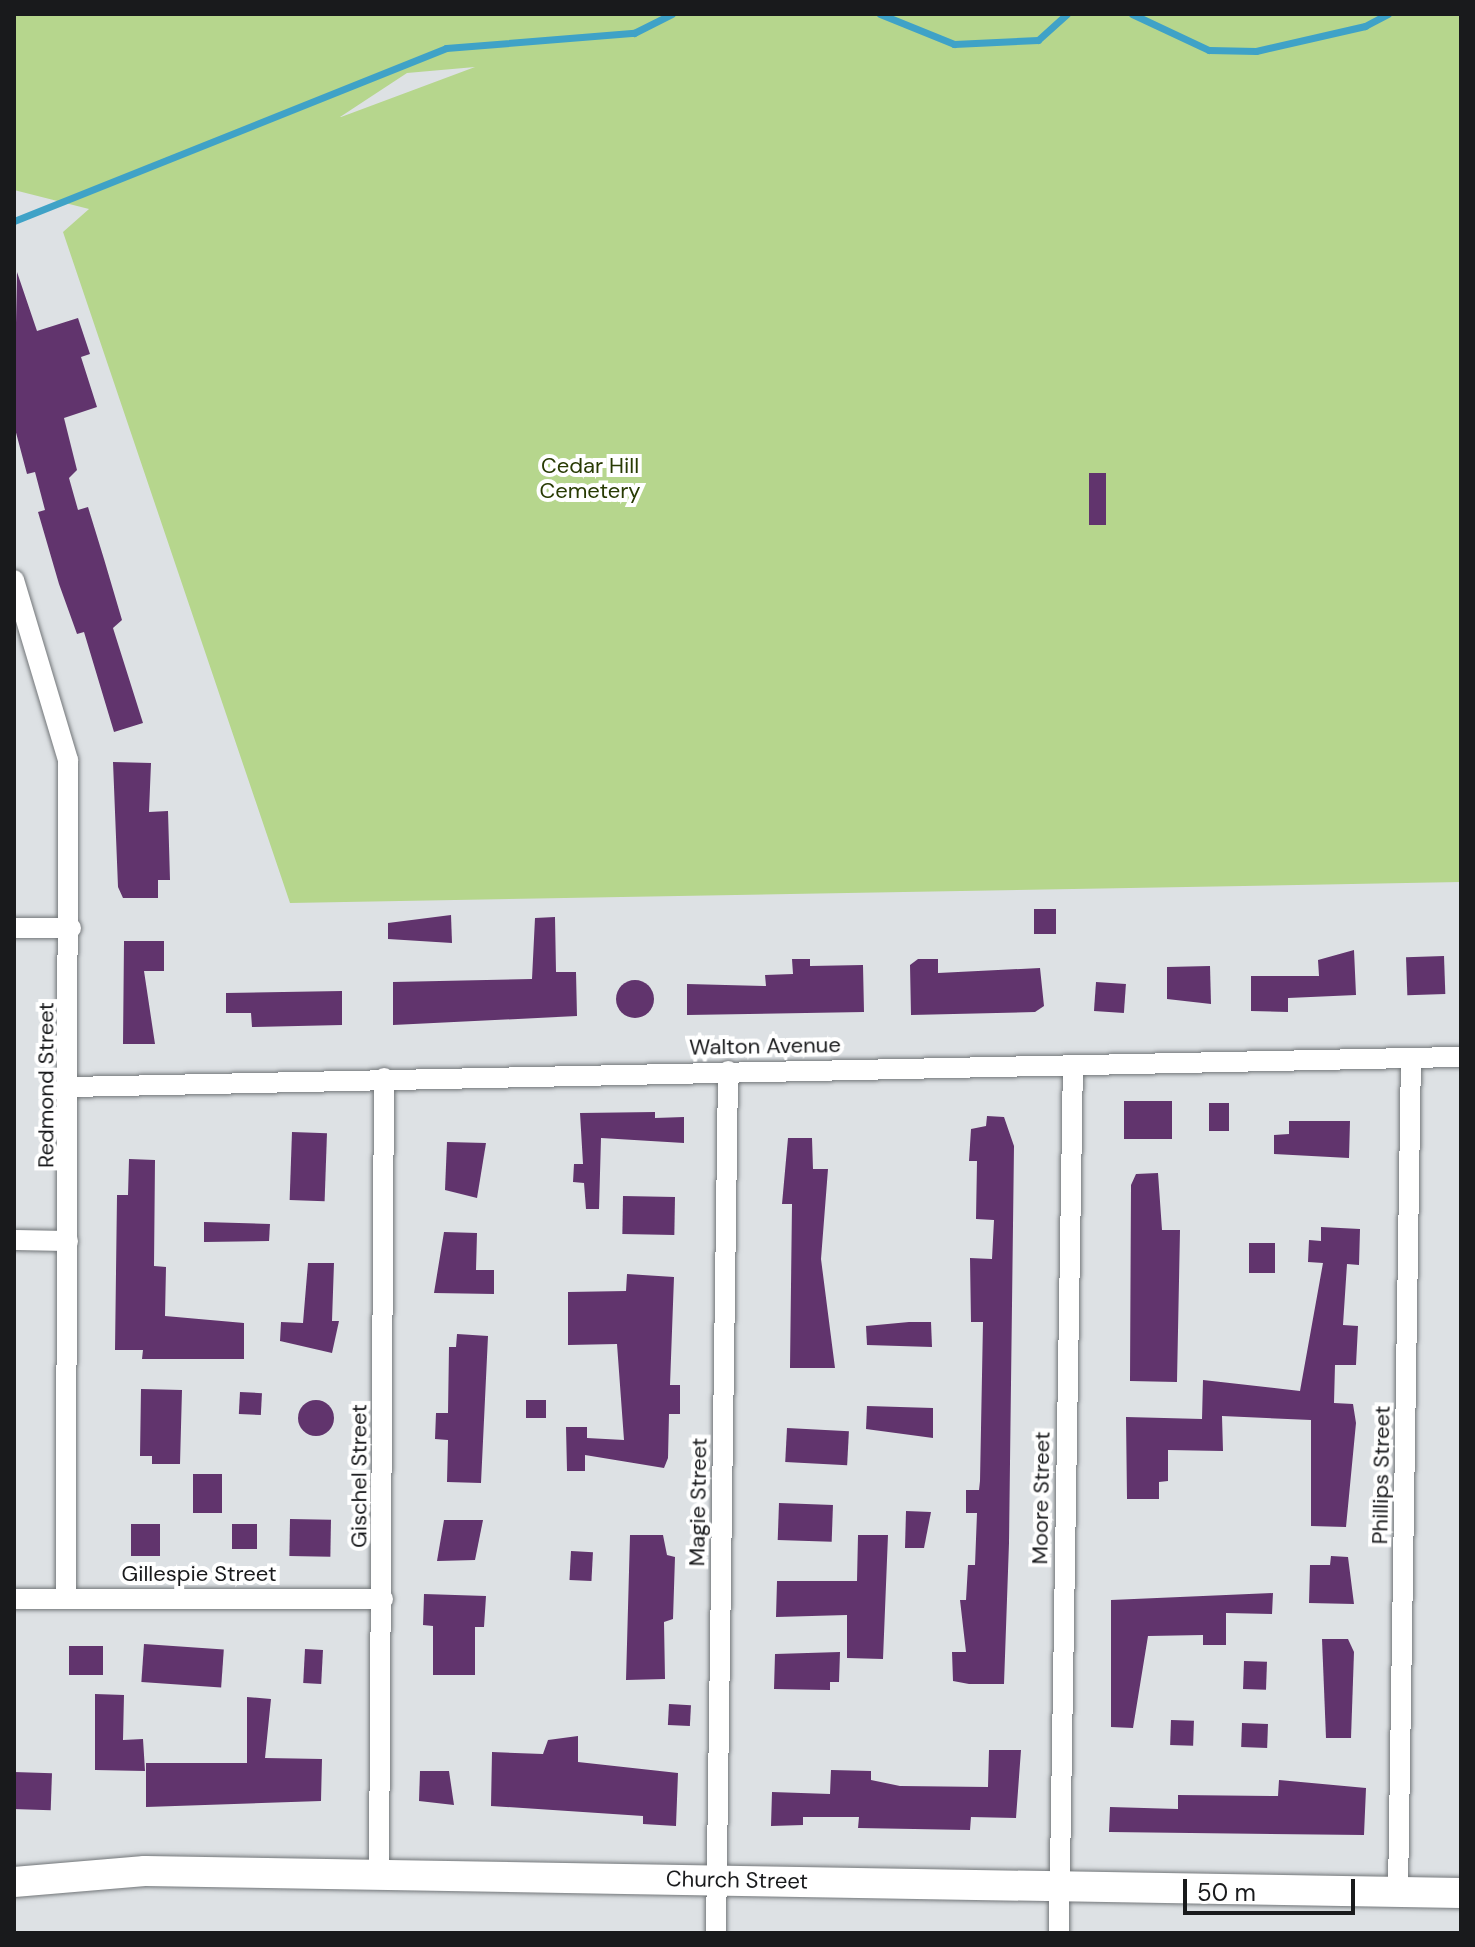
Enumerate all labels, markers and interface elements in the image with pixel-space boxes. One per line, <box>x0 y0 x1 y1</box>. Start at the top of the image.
park label: Cedar Hill Cemetery <box>539 452 641 504</box>
street label: Redmond Street <box>33 1002 59 1168</box>
street label: Walton Avenue <box>689 1031 841 1061</box>
street label: Gischel Street <box>346 1404 372 1548</box>
street label: Phillips Street <box>1367 1405 1395 1545</box>
street label: Moore Street <box>1027 1431 1055 1565</box>
street label: Magie Street <box>684 1437 712 1567</box>
street label: Gillespie Street <box>121 1561 277 1587</box>
scale bar <box>1187 1863 1359 1913</box>
street label: Church Street <box>666 1866 808 1894</box>
text: 50 m <box>1197 1877 1256 1908</box>

